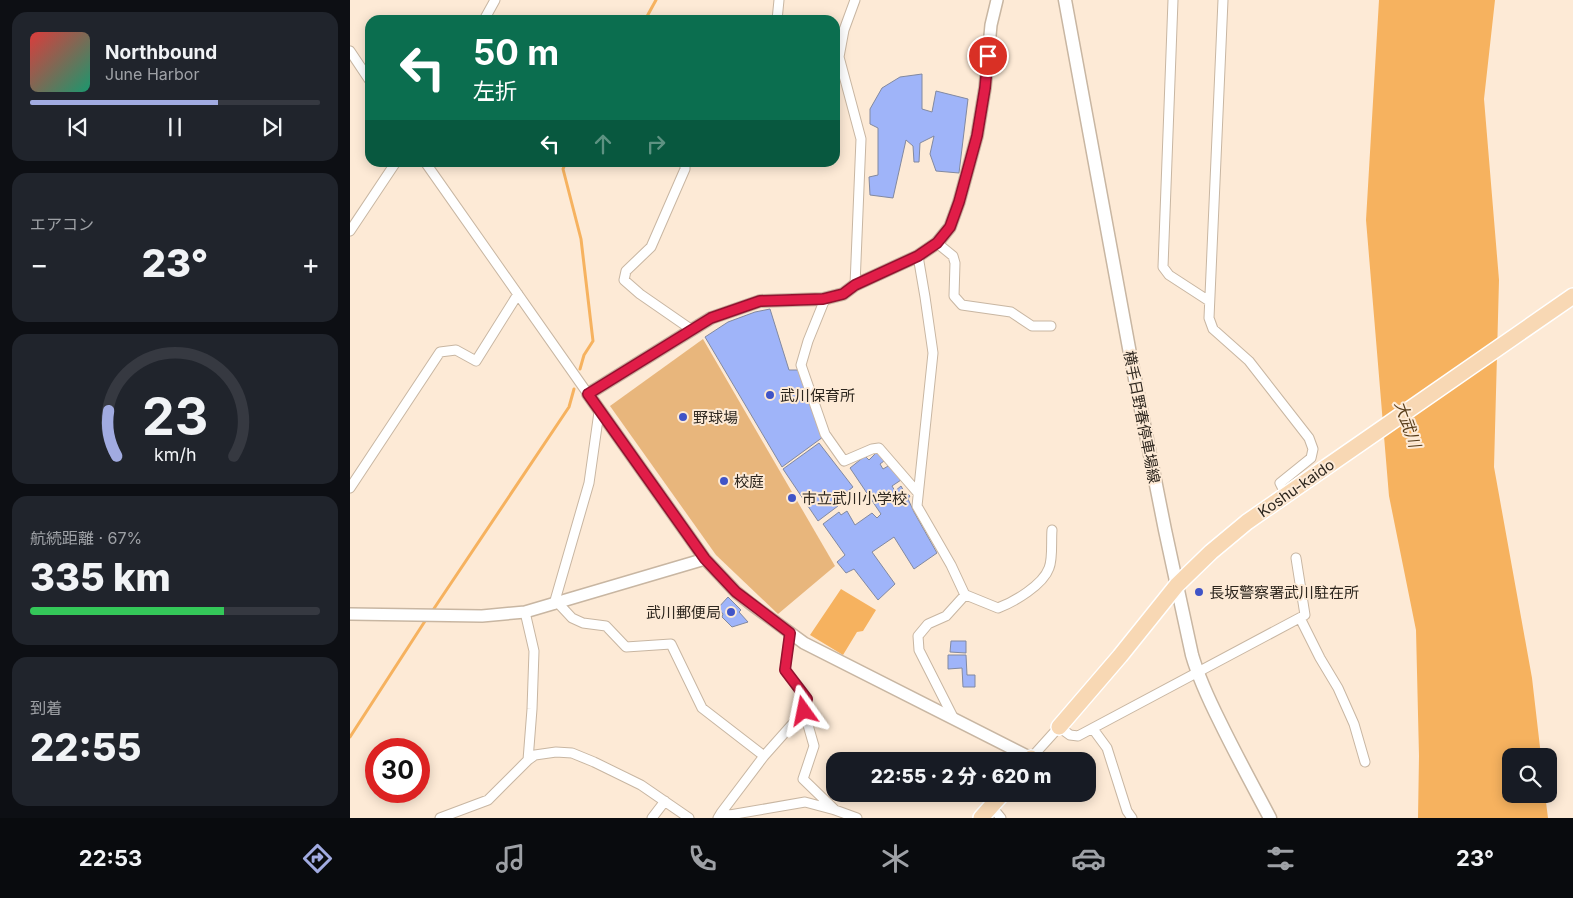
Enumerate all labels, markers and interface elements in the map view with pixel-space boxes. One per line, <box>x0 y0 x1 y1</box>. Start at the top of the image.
text: 50 m <box>473 31 559 73</box>
icon: left <box>390 35 455 100</box>
pin <box>967 35 1009 77</box>
text: Northbound <box>105 41 217 64</box>
icon: arrive <box>974 42 1002 70</box>
text: June Harbor <box>105 64 199 84</box>
text: 左折 <box>473 78 517 104</box>
icon: previous <box>64 113 92 141</box>
icon: pause <box>161 113 189 141</box>
icon: next <box>258 113 286 141</box>
icon: left <box>536 130 564 158</box>
icon: ahead <box>589 130 617 158</box>
icon: right <box>642 130 670 158</box>
text: エアコン <box>30 214 94 234</box>
text: 23° <box>142 240 208 286</box>
text: − <box>30 247 49 281</box>
text: + <box>301 247 320 281</box>
street label: 横手日野春停車場線 <box>1120 349 1164 485</box>
text: 23 <box>142 385 208 448</box>
place label: 武川保育所 <box>780 386 855 405</box>
marker: 武川保育所 <box>764 389 776 401</box>
water label: 大武川 <box>1391 398 1426 452</box>
place label: 野球場 <box>693 408 738 427</box>
marker: 野球場 <box>677 411 689 423</box>
text: km/h <box>154 444 196 465</box>
street label: Koshu-kaido <box>1254 455 1338 521</box>
place label: 校庭 <box>734 472 764 491</box>
marker: 校庭 <box>718 475 730 487</box>
place label: 市立武川小学校 <box>802 489 907 508</box>
marker: 市立武川小学校 <box>786 492 798 504</box>
text: 航続距離 · 67% <box>30 528 142 548</box>
text: 335 km <box>30 554 171 600</box>
place label: 長坂警察署武川駐在所 <box>1209 583 1359 602</box>
marker: 長坂警察署武川駐在所 <box>1193 586 1205 598</box>
place label: 武川郵便局 <box>646 603 721 622</box>
marker: 武川郵便局 <box>725 606 737 618</box>
position arrow <box>777 684 829 736</box>
text: 到着 <box>30 698 62 718</box>
text: 22:55 <box>30 724 141 770</box>
speed limit sign: 30 <box>365 738 430 803</box>
map controls <box>1502 748 1557 803</box>
button: search <box>1502 748 1557 803</box>
text: 22:55 · 2 分 · 620 m <box>871 765 1051 788</box>
icon: directions <box>300 841 335 876</box>
icon: music <box>493 841 528 876</box>
icon: phone <box>685 841 720 876</box>
icon: climate <box>878 841 913 876</box>
icon: car <box>1071 841 1106 876</box>
icon: filters <box>1263 841 1298 876</box>
text: 22:53 <box>79 845 142 871</box>
text: 23° <box>1456 845 1494 871</box>

